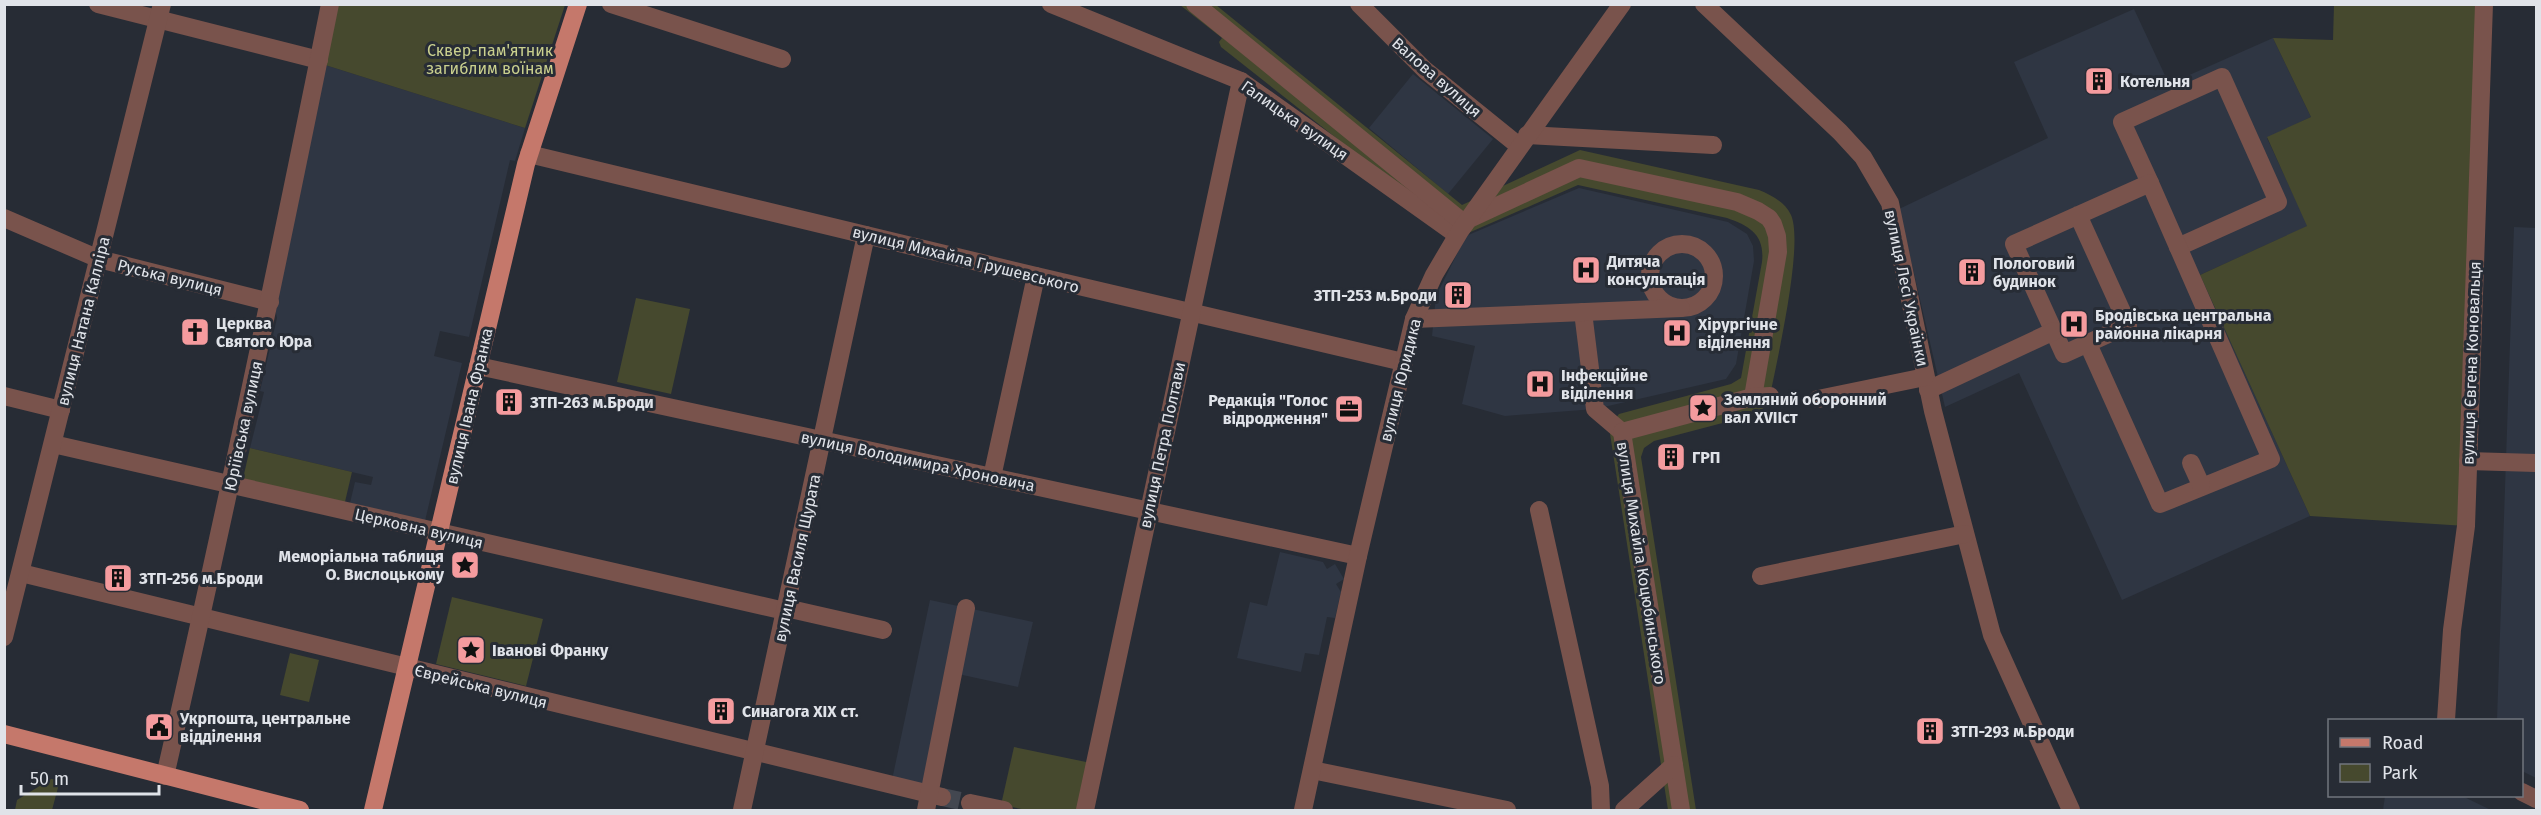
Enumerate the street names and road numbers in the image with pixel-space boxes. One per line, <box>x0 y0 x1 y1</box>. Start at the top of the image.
street label: Валова вулиця <box>1388 33 1485 121</box>
street label: Галицька вулиця <box>1238 76 1352 164</box>
street label: вулиця Лесі Українки <box>1881 208 1932 368</box>
street label: вулиця Михайла Грушевського <box>851 222 1081 297</box>
street label: вулиця Натана Калліра <box>53 235 114 408</box>
street label: Руська вулиця <box>115 255 224 300</box>
street label: вулиця Євгена Коновальця <box>2458 261 2485 465</box>
street label: вулиця Юридика <box>1376 316 1425 444</box>
street label: вулиця Івана Франка <box>442 326 497 486</box>
street label: Юріївська вулиця <box>220 359 267 493</box>
street label: вулиця Петра Полтави <box>1136 360 1189 530</box>
street label: вулиця Володимира Хроновича <box>799 427 1037 496</box>
street label: вулиця Михайла Коцюбинського <box>1613 440 1670 686</box>
street label: вулиця Василя Щурата <box>770 472 825 644</box>
street label: Церковна вулиця <box>353 504 485 553</box>
street label: Єврейська вулиця <box>413 661 549 712</box>

